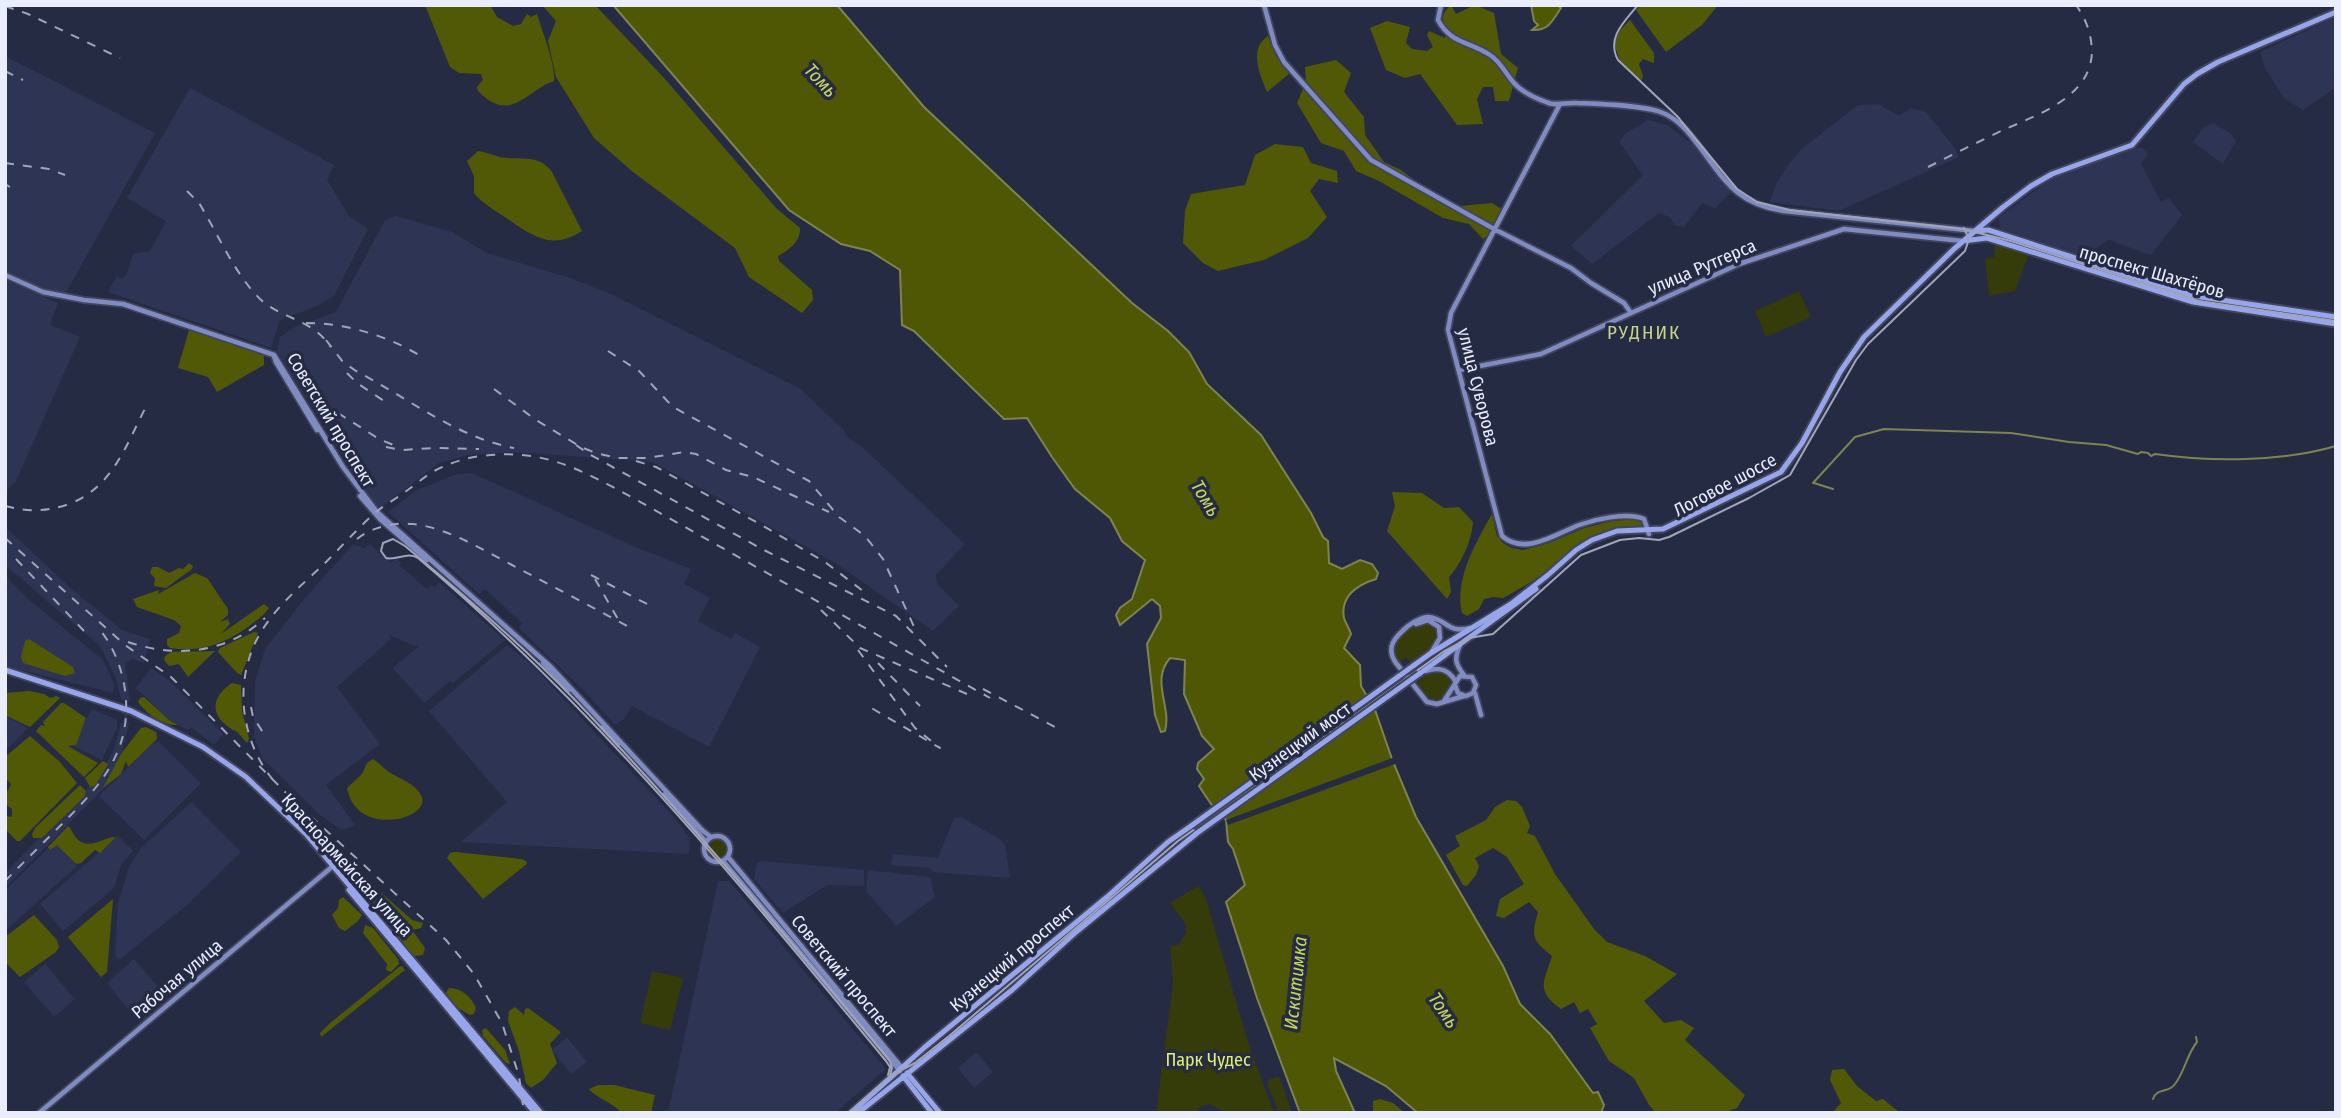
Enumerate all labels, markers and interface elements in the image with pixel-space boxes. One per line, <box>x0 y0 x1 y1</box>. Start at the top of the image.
water label: Томь <box>799 59 842 102</box>
street label: улица Рутгерса <box>1645 234 1760 300</box>
street label: проспект Шахтёров <box>2077 241 2227 303</box>
district label: РУДНИК <box>1607 321 1681 344</box>
street label: улица Суворова <box>1453 326 1503 448</box>
street label: Советский проспект <box>282 349 380 492</box>
street label: Логовое шоссе <box>1670 449 1780 521</box>
water label: Томь <box>1186 476 1225 521</box>
street label: Кузнецкий мост <box>1245 697 1356 786</box>
street label: Красноармейская улица <box>277 789 417 941</box>
street label: Кузнецкий проспект <box>945 899 1079 1017</box>
street label: Советский проспект <box>786 910 902 1042</box>
street label: Рабочая улица <box>127 934 227 1023</box>
water label: Искитимка <box>1279 935 1312 1031</box>
water label: Томь <box>1423 988 1464 1033</box>
park label: Парк Чудес <box>1165 1049 1251 1071</box>

